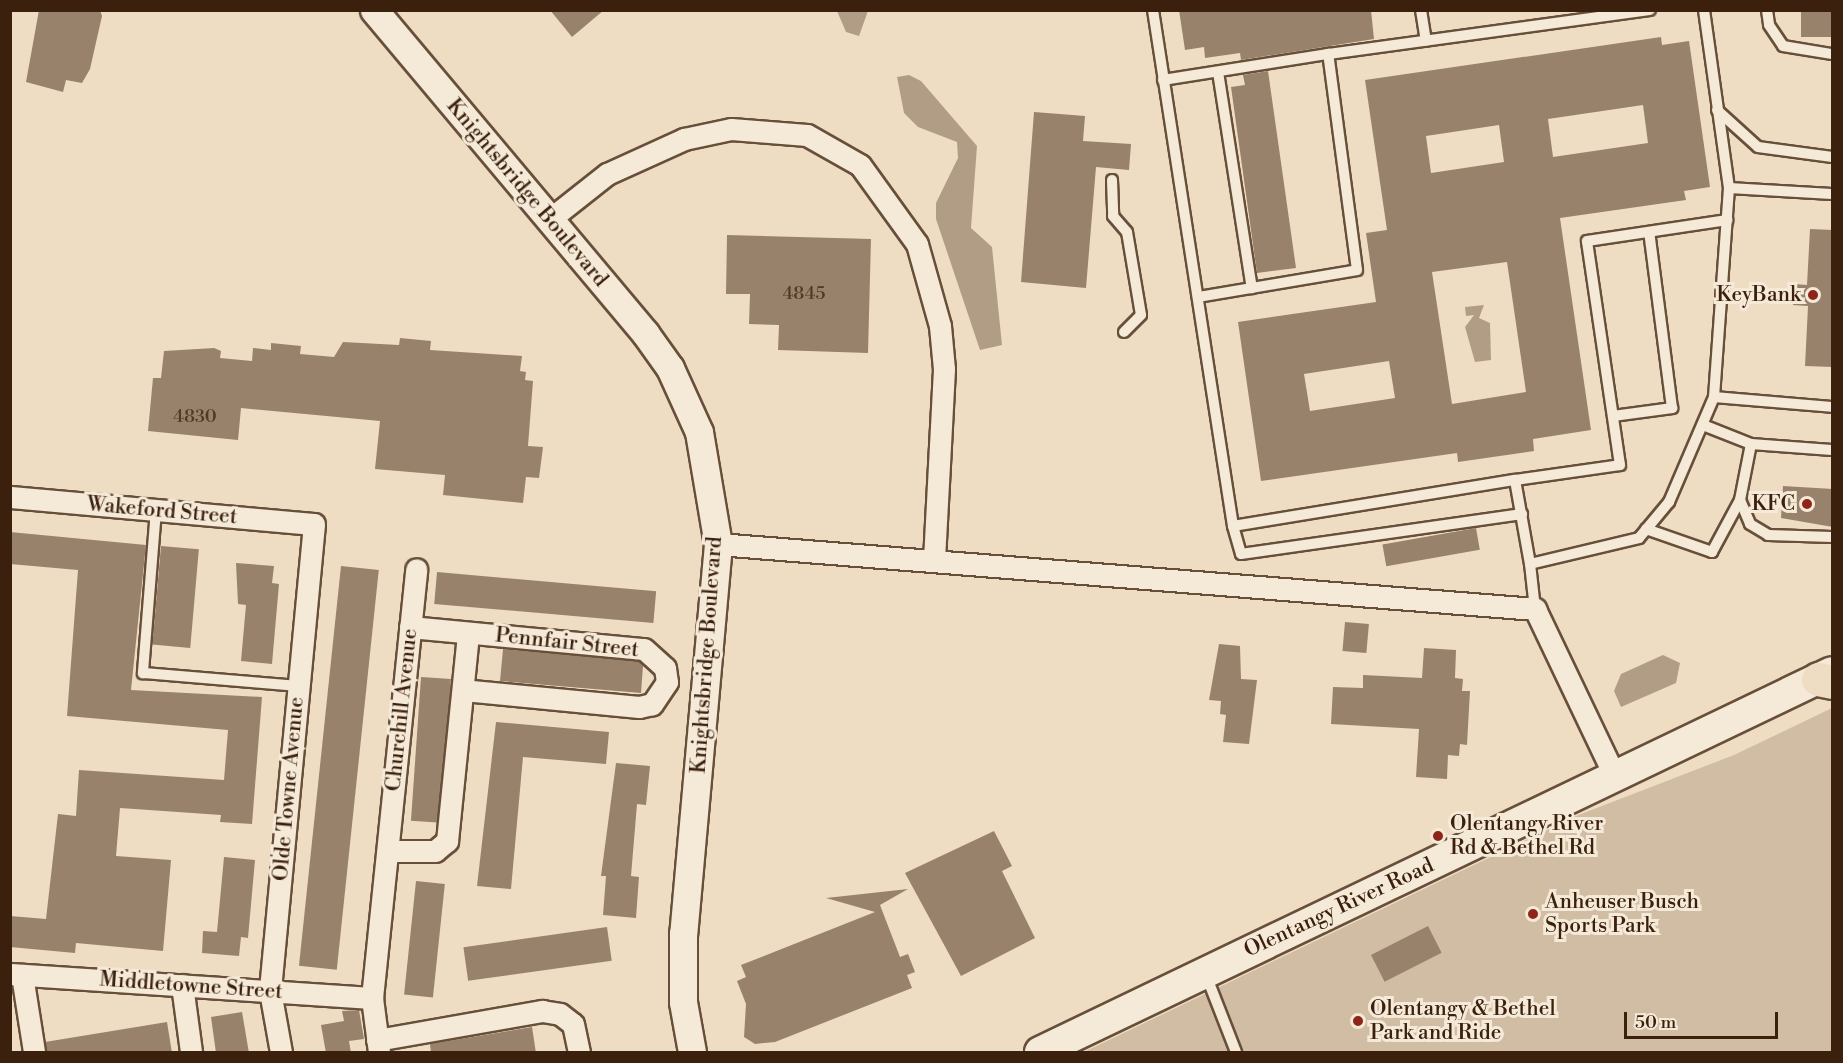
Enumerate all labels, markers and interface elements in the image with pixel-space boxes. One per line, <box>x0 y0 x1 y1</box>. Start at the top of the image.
street label: Knightsbridge Boulevard <box>441 94 613 292</box>
place label: KeyBank <box>1716 282 1801 308</box>
house number: 4845 <box>783 283 825 305</box>
marker: KeyBank <box>1806 288 1820 302</box>
house number: 4830 <box>173 406 217 428</box>
place label: KFC <box>1751 491 1795 517</box>
street label: Wakeford Street <box>86 492 238 530</box>
marker: KFC <box>1800 497 1814 511</box>
street label: Knightsbridge Boulevard <box>686 536 728 774</box>
street label: Pennfair Street <box>494 623 640 663</box>
street label: Churchill Avenue <box>381 627 423 793</box>
street label: Olde Towne Avenue <box>268 696 310 882</box>
place label: Olentangy River Rd & Bethel Rd <box>1450 811 1603 861</box>
marker: Olentangy River Rd & Bethel Rd <box>1431 829 1445 843</box>
street label: Olentangy River Road <box>1240 853 1438 963</box>
place label: Anheuser Busch Sports Park <box>1545 889 1699 939</box>
marker: Anheuser Busch Sports Park <box>1526 907 1540 921</box>
street label: Middletowne Street <box>98 967 284 1005</box>
place label: Olentangy & Bethel Park and Ride <box>1370 996 1556 1046</box>
scale bar <box>1627 1000 1782 1038</box>
text: 50 m <box>1635 1011 1676 1034</box>
marker: Olentangy & Bethel Park and Ride <box>1351 1014 1365 1028</box>

